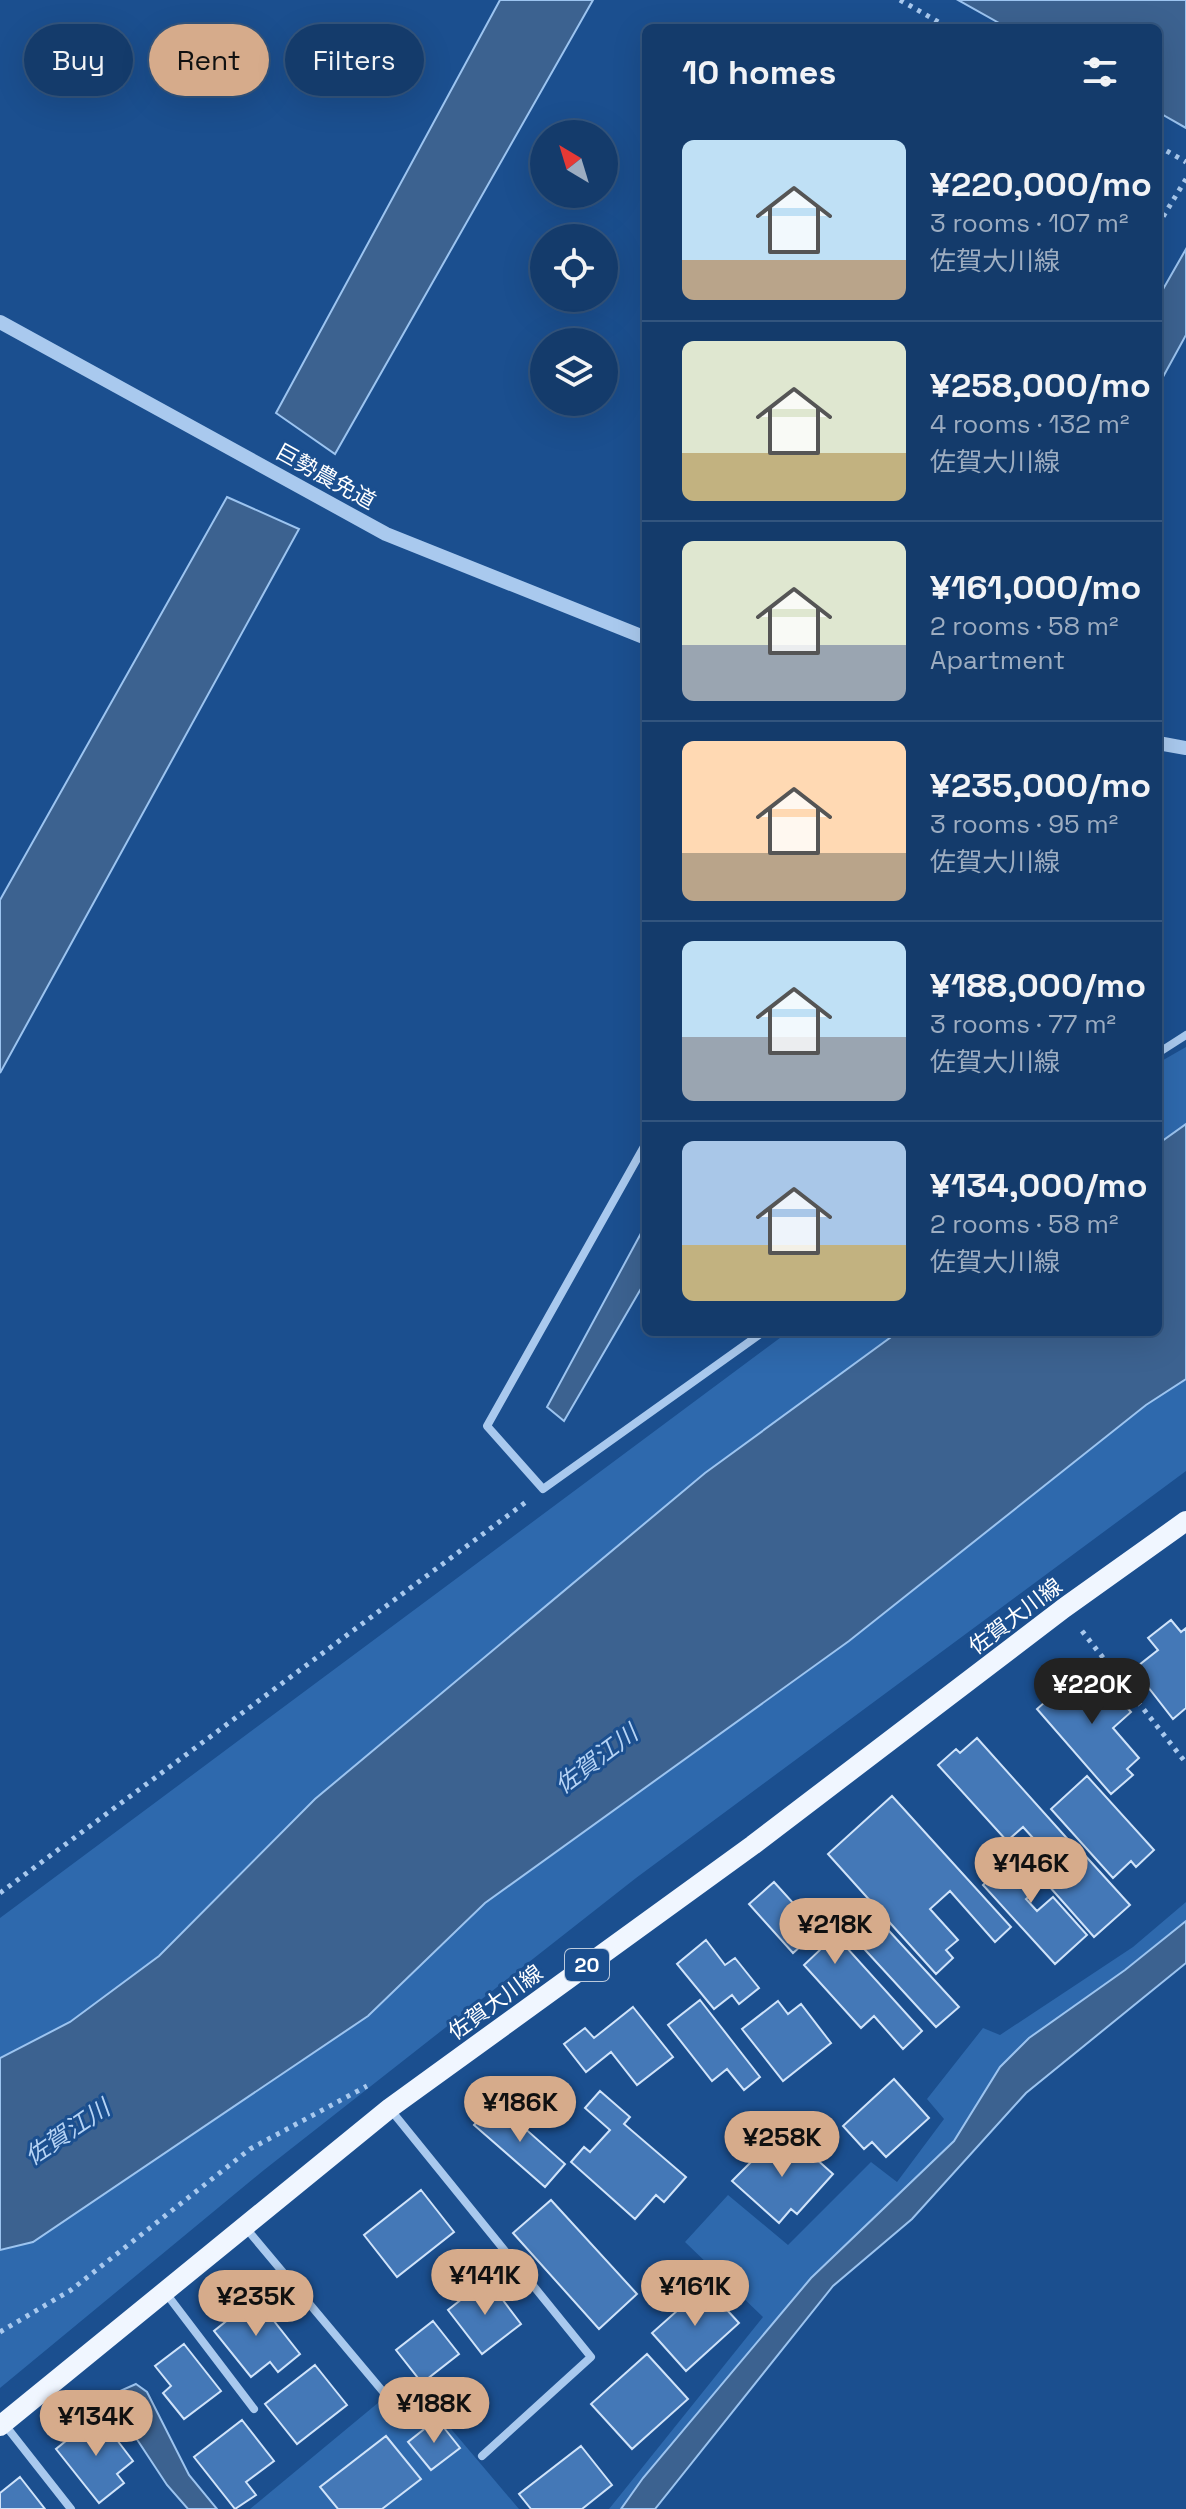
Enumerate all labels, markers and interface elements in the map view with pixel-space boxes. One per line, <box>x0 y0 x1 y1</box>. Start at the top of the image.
chip: Buy <box>24 24 133 96</box>
chip: Rent <box>149 24 269 96</box>
chip: Filters <box>285 24 424 96</box>
icon: filters <box>1078 50 1122 94</box>
text: 10 homes <box>682 51 836 94</box>
north arrow <box>530 120 618 208</box>
map controls <box>530 120 618 416</box>
text: ¥220,000/mo <box>930 163 1152 206</box>
icon: home <box>746 172 842 268</box>
text: 3 rooms · 107 m² <box>930 206 1128 240</box>
button: locate <box>530 224 618 312</box>
text: 佐賀大川線 <box>930 244 1060 278</box>
button: layers <box>530 328 618 416</box>
text: ¥258,000/mo <box>930 364 1151 407</box>
icon: home <box>746 373 842 469</box>
text: 4 rooms · 132 m² <box>930 407 1130 441</box>
street label: 巨勢農免道 <box>271 437 381 515</box>
text: 佐賀大川線 <box>930 445 1060 479</box>
text: ¥161,000/mo <box>930 566 1141 609</box>
icon: home <box>746 573 842 669</box>
text: 2 rooms · 58 m² <box>930 609 1118 643</box>
text: Apartment <box>930 643 1065 677</box>
text: ¥235,000/mo <box>930 764 1151 807</box>
icon: home <box>746 773 842 869</box>
text: 3 rooms · 95 m² <box>930 807 1118 841</box>
text: 佐賀大川線 <box>930 845 1060 879</box>
text: ¥188,000/mo <box>930 964 1146 1007</box>
icon: home <box>746 973 842 1069</box>
text: 3 rooms · 77 m² <box>930 1007 1116 1041</box>
text: 佐賀大川線 <box>930 1045 1060 1079</box>
text: ¥134,000/mo <box>930 1164 1147 1207</box>
icon: home <box>746 1173 842 1269</box>
text: 2 rooms · 58 m² <box>930 1207 1118 1241</box>
text: 佐賀大川線 <box>930 1245 1060 1279</box>
street label: 佐賀大川線 <box>963 1572 1067 1660</box>
pin: ¥220K <box>1036 1658 1148 1726</box>
text: ¥220K <box>1052 1667 1132 1701</box>
water label: 佐賀江川 <box>548 1716 646 1800</box>
pin: ¥146K <box>975 1837 1087 1905</box>
text: ¥146K <box>993 1846 1069 1880</box>
pin: ¥218K <box>779 1898 891 1966</box>
text: ¥218K <box>797 1907 873 1941</box>
road number: 20 <box>565 1949 609 1981</box>
street label: 佐賀大川線 <box>442 1958 548 2046</box>
pin: ¥186K <box>464 2076 576 2144</box>
text: ¥186K <box>482 2085 558 2119</box>
water label: 佐賀江川 <box>19 2091 118 2172</box>
pin: ¥258K <box>726 2111 838 2179</box>
text: ¥258K <box>742 2120 822 2154</box>
pin: ¥141K <box>429 2249 541 2317</box>
text: ¥141K <box>449 2258 521 2292</box>
pin: ¥161K <box>639 2260 751 2328</box>
text: ¥161K <box>659 2269 731 2303</box>
pin: ¥235K <box>200 2270 312 2338</box>
text: ¥235K <box>216 2279 296 2313</box>
pin: ¥188K <box>378 2377 490 2445</box>
text: ¥188K <box>396 2386 472 2420</box>
pin: ¥134K <box>40 2390 152 2458</box>
text: ¥134K <box>58 2399 134 2433</box>

